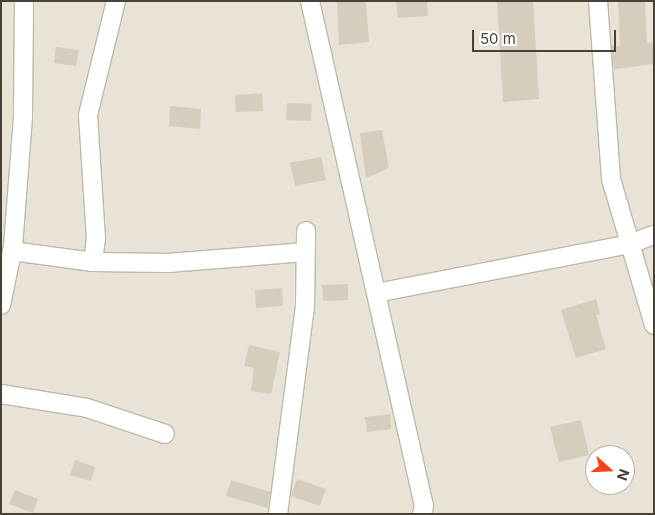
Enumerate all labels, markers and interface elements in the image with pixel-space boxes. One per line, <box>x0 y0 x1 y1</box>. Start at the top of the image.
scale bar <box>475 20 619 52</box>
text: 50 m <box>480 29 516 48</box>
north arrow <box>585 445 635 495</box>
text: N <box>614 467 633 483</box>

